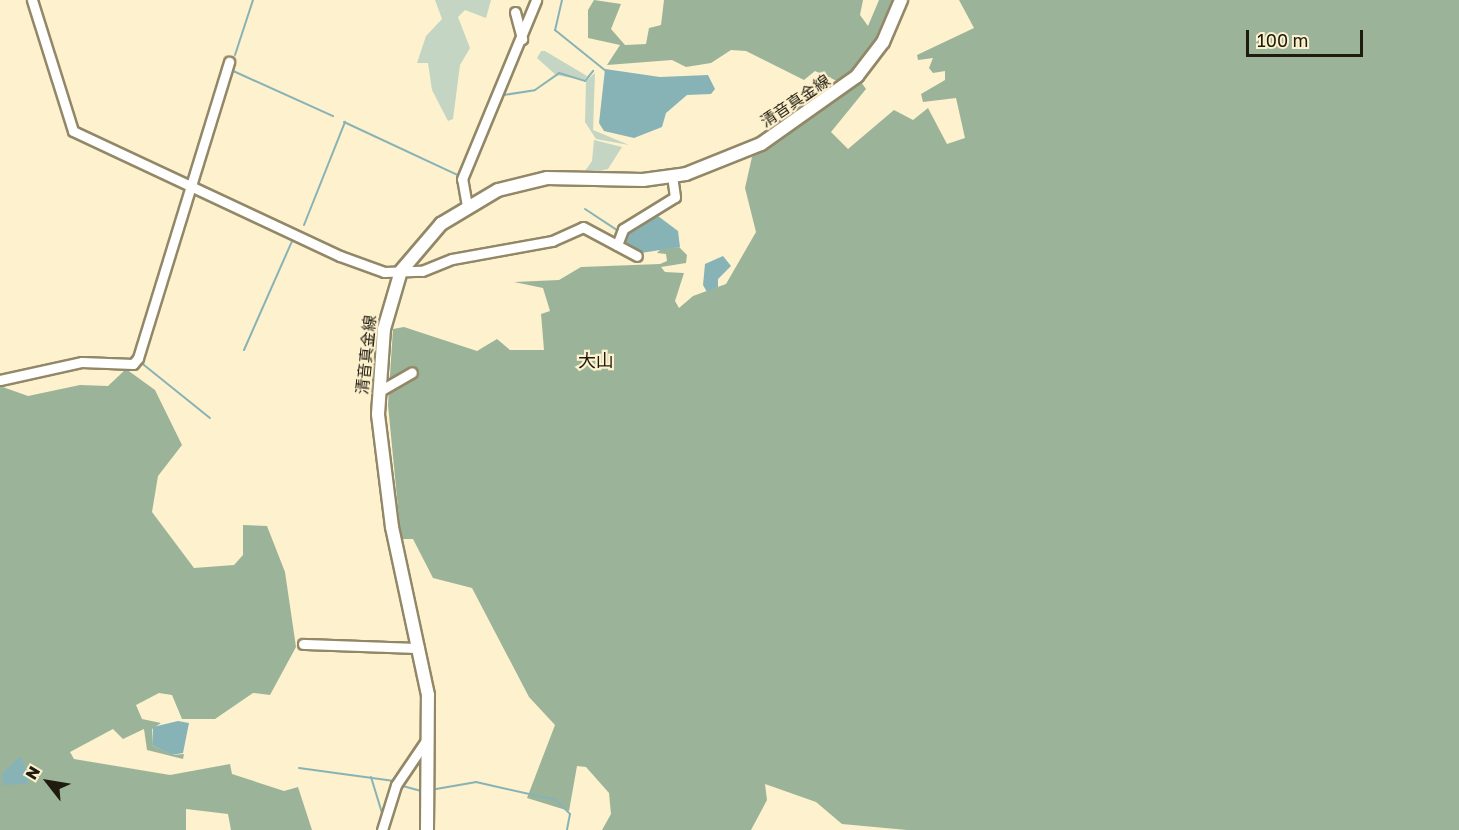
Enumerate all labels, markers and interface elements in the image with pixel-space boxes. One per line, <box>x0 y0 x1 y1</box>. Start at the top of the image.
scale bar <box>1249 18 1366 56</box>
text: 100 m <box>1257 29 1308 51</box>
street label: 清音真金線 <box>756 71 834 131</box>
street label: 清音真金線 <box>352 314 380 396</box>
district label: 大山 <box>578 349 614 371</box>
north arrow <box>18 752 78 812</box>
text: N <box>21 762 44 783</box>

